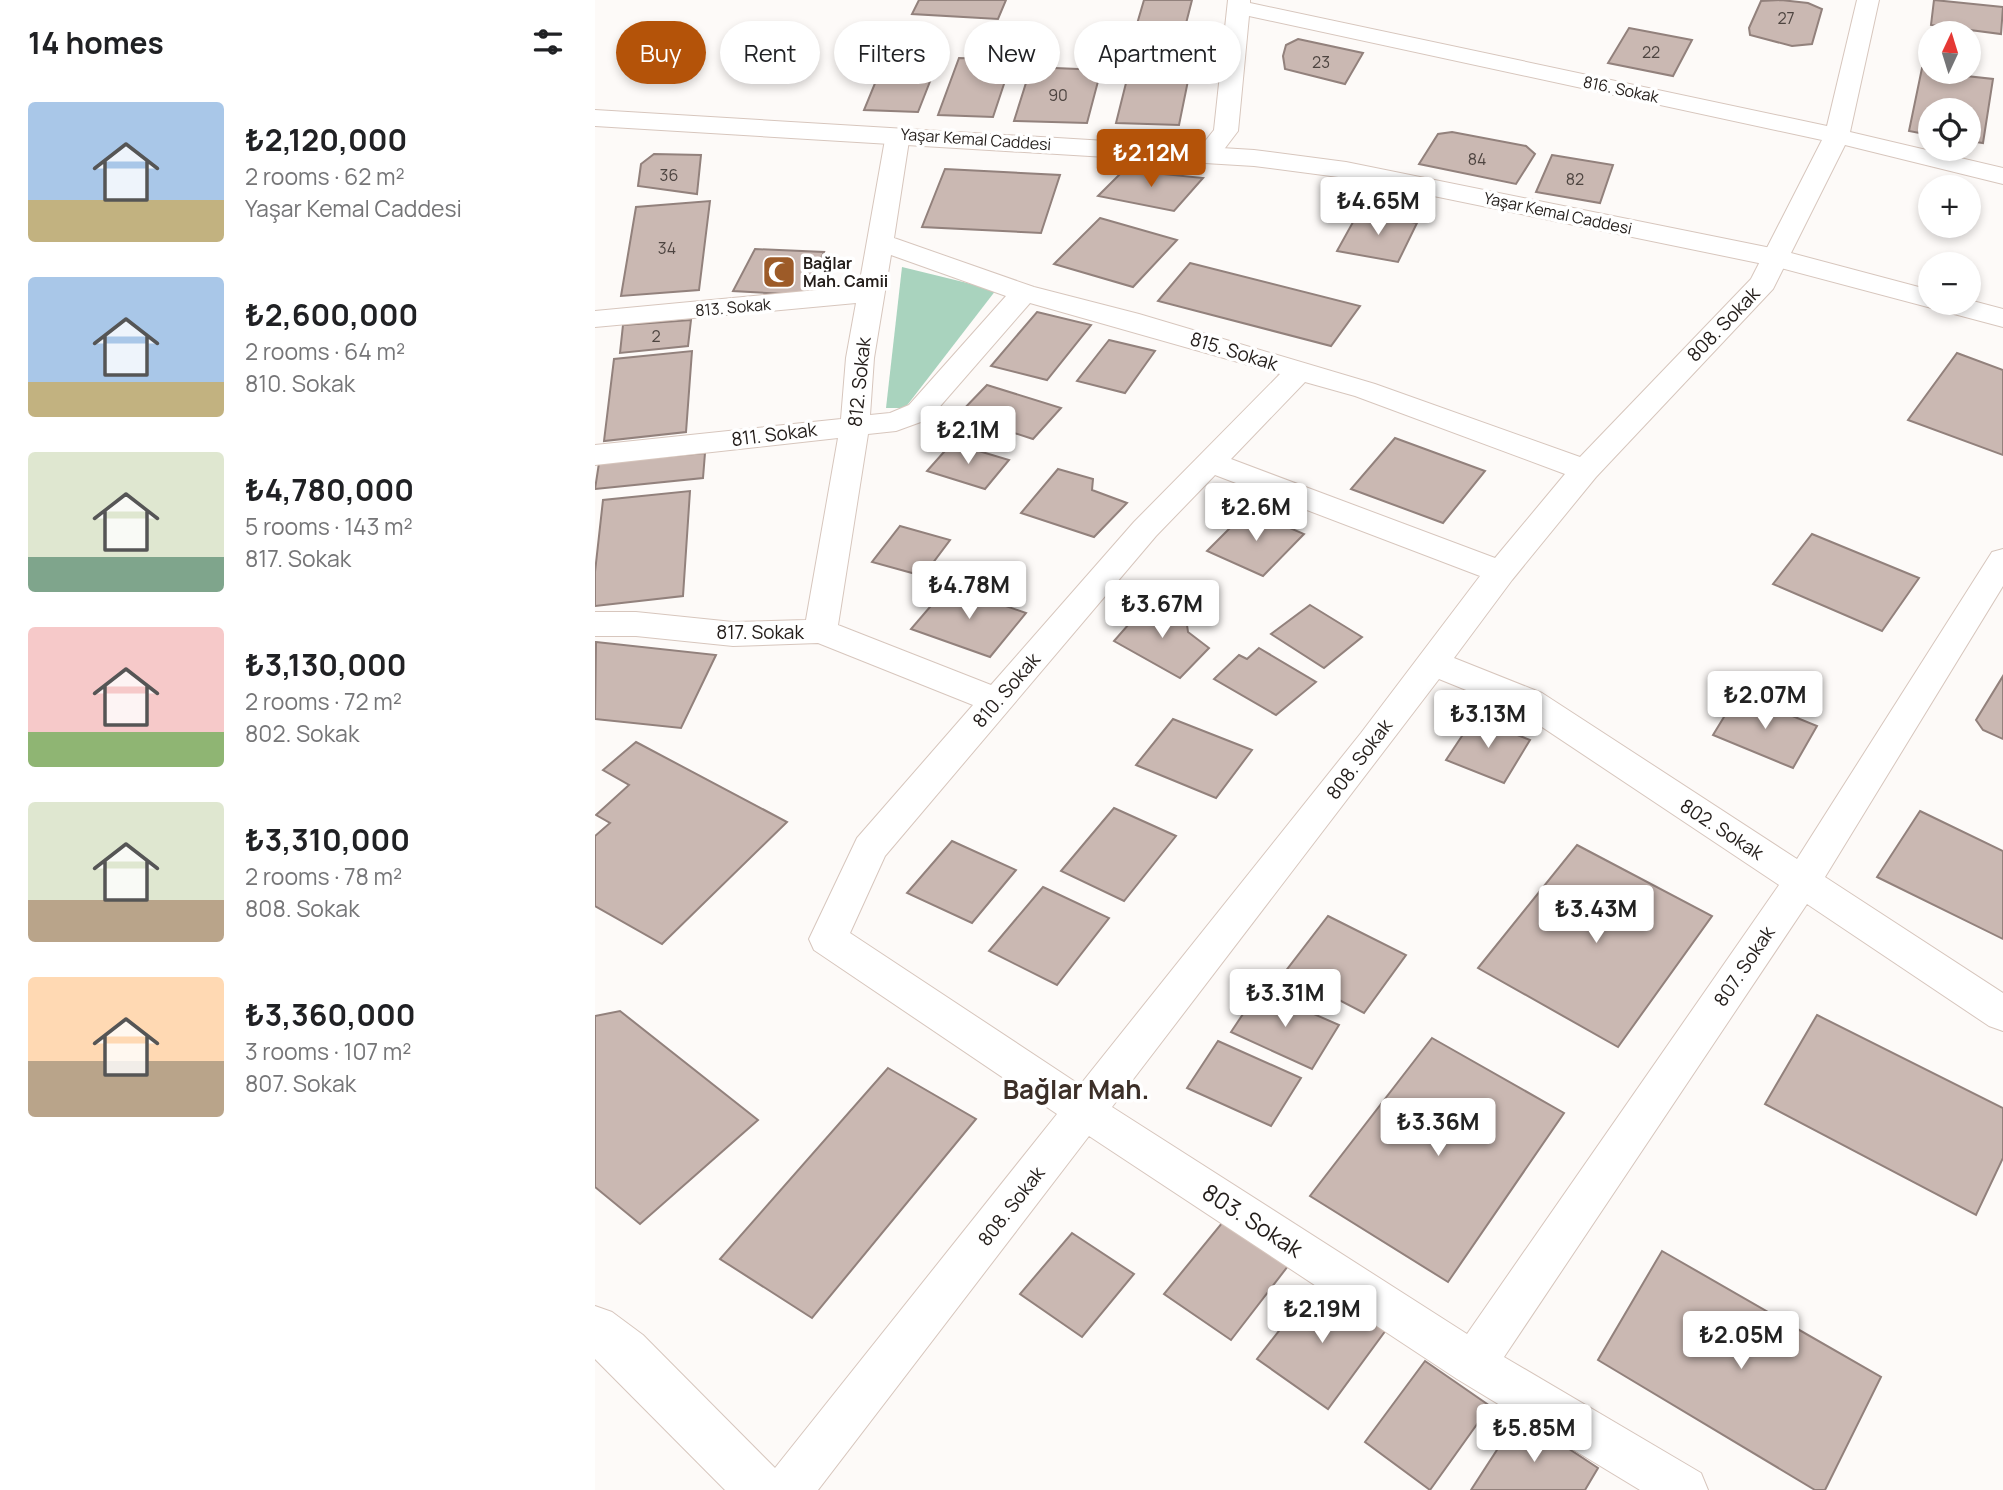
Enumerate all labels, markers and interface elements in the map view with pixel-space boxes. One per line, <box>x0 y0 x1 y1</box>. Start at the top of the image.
house number: 27 <box>1777 7 1795 29</box>
chip: Buy <box>616 21 706 84</box>
chip: Rent <box>720 21 820 84</box>
chip: Filters <box>834 21 950 84</box>
chip: New <box>964 21 1060 84</box>
chip: Apartment <box>1074 21 1241 84</box>
north arrow <box>1918 21 1981 84</box>
map controls <box>1918 21 1981 315</box>
text: 14 homes <box>28 22 164 63</box>
icon: filters <box>529 23 567 61</box>
house number: 22 <box>1642 41 1660 63</box>
house number: 23 <box>1312 51 1330 73</box>
street label: 816. Sokak <box>1581 70 1662 108</box>
house number: 90 <box>1048 84 1068 106</box>
button: locate <box>1918 98 1981 161</box>
text: ₺2,120,000 <box>245 119 407 160</box>
street label: Yaşar Kemal Caddesi <box>900 123 1052 155</box>
icon: home <box>84 130 168 214</box>
pin: ₺2.12M <box>1094 130 1208 189</box>
text: ₺2.12M <box>1113 136 1189 168</box>
house number: 84 <box>1468 148 1486 170</box>
text: 2 rooms · 62 m² <box>245 160 405 192</box>
house number: 36 <box>660 164 678 186</box>
house number: 82 <box>1566 168 1584 190</box>
button: + <box>1918 175 1981 238</box>
pin: ₺4.65M <box>1321 177 1435 237</box>
text: ₺4.65M <box>1336 184 1420 216</box>
street label: Yaşar Kemal Caddesi <box>1482 187 1634 239</box>
text: Yaşar Kemal Caddesi <box>245 192 462 224</box>
house number: 34 <box>658 237 676 259</box>
place label: Bağlar Mah. Camii <box>803 252 888 292</box>
button: − <box>1918 252 1981 315</box>
mosque icon: Bağlar Mah. Camii <box>760 253 798 291</box>
street label: 808. Sokak <box>1681 281 1766 367</box>
street label: 813. Sokak <box>694 293 773 321</box>
text: ₺2,600,000 <box>245 294 418 335</box>
icon: home <box>84 305 168 389</box>
house number: 2 <box>651 325 661 347</box>
street label: 815. Sokak <box>1187 325 1282 377</box>
text: 2 rooms · 64 m² <box>245 335 405 367</box>
street label: 812. Sokak <box>841 335 877 428</box>
text: 810. Sokak <box>245 367 355 399</box>
pin: ₺2.1M <box>919 406 1017 466</box>
text: ₺2.1M <box>937 413 999 445</box>
street label: 811. Sokak <box>730 416 819 452</box>
text: ₺4,780,000 <box>245 469 414 510</box>
icon: home <box>84 480 168 564</box>
pin: ₺2.6M <box>1207 484 1305 543</box>
text: ₺2.6M <box>1221 490 1291 522</box>
text: 5 rooms · 143 m² <box>245 510 413 542</box>
text: 817. Sokak <box>245 542 351 574</box>
pin: ₺4.78M <box>912 562 1026 621</box>
text: ₺4.78M <box>928 568 1010 600</box>
pin: ₺3.67M <box>1105 580 1219 640</box>
text: ₺3.67M <box>1121 587 1203 619</box>
street label: 817. Sokak <box>716 619 804 645</box>
text: ₺3,130,000 <box>245 644 406 685</box>
street label: 810. Sokak <box>966 647 1046 733</box>
icon: home <box>84 655 168 739</box>
pin: ₺2.07M <box>1708 672 1822 731</box>
text: ₺2.07M <box>1724 678 1806 710</box>
text: 2 rooms · 72 m² <box>245 685 402 717</box>
pin: ₺3.13M <box>1431 690 1545 750</box>
text: ₺3.13M <box>1450 697 1526 729</box>
street label: 808. Sokak <box>1320 713 1398 805</box>
text: 802. Sokak <box>245 717 359 749</box>
street label: 802. Sokak <box>1675 792 1769 866</box>
text: ₺3,310,000 <box>245 819 410 860</box>
icon: home <box>84 830 168 914</box>
text: 2 rooms · 78 m² <box>245 860 402 892</box>
pin: ₺3.43M <box>1539 886 1653 945</box>
text: 808. Sokak <box>245 892 360 924</box>
text: ₺3.43M <box>1555 892 1637 924</box>
street label: 807. Sokak <box>1708 920 1781 1011</box>
pin: ₺3.31M <box>1228 970 1342 1029</box>
text: ₺3.31M <box>1246 976 1324 1008</box>
text: ₺3,360,000 <box>245 994 416 1035</box>
icon: home <box>84 1005 168 1089</box>
text: 3 rooms · 107 m² <box>245 1035 411 1067</box>
text: 807. Sokak <box>245 1067 356 1099</box>
district label: Bağlar Mah. <box>1003 1071 1149 1107</box>
pin: ₺3.36M <box>1381 1098 1495 1158</box>
text: ₺3.36M <box>1397 1105 1479 1137</box>
street label: 808. Sokak <box>972 1160 1051 1251</box>
street label: 803. Sokak <box>1197 1176 1310 1265</box>
pin: ₺2.19M <box>1265 1286 1379 1345</box>
text: ₺2.19M <box>1283 1292 1361 1324</box>
pin: ₺2.05M <box>1684 1312 1798 1371</box>
text: ₺2.05M <box>1699 1318 1783 1350</box>
pin: ₺5.85M <box>1477 1404 1591 1464</box>
text: ₺5.85M <box>1493 1411 1575 1443</box>

